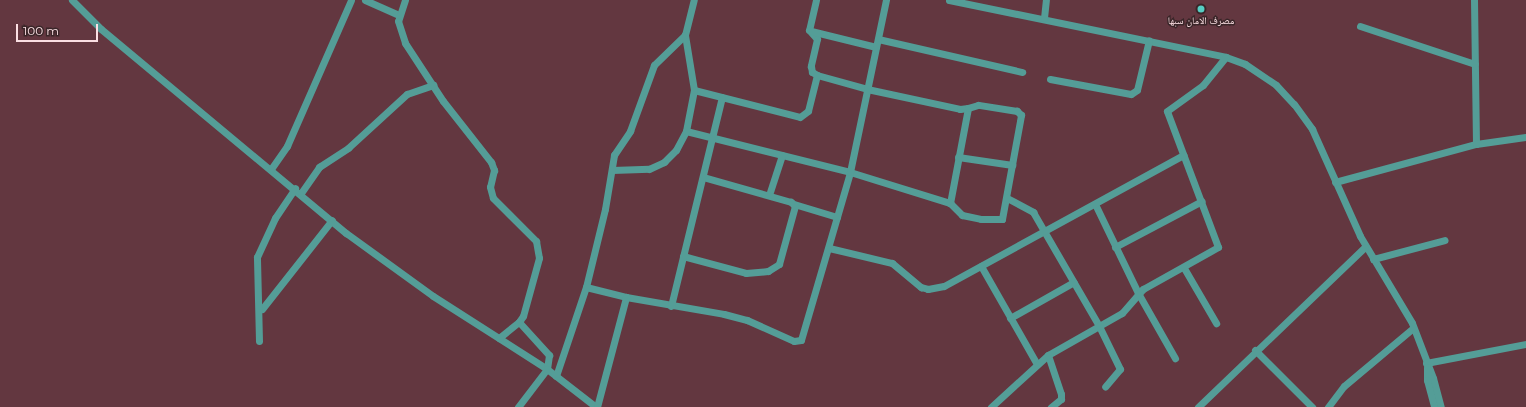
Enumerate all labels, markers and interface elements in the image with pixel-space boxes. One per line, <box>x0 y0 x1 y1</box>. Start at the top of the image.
marker: مصرف الامان سبها <box>1196 4 1206 14</box>
place label: مصرف الامان سبها <box>1168 15 1234 27</box>
scale bar <box>18 16 100 42</box>
text: 100 m <box>23 23 59 38</box>

